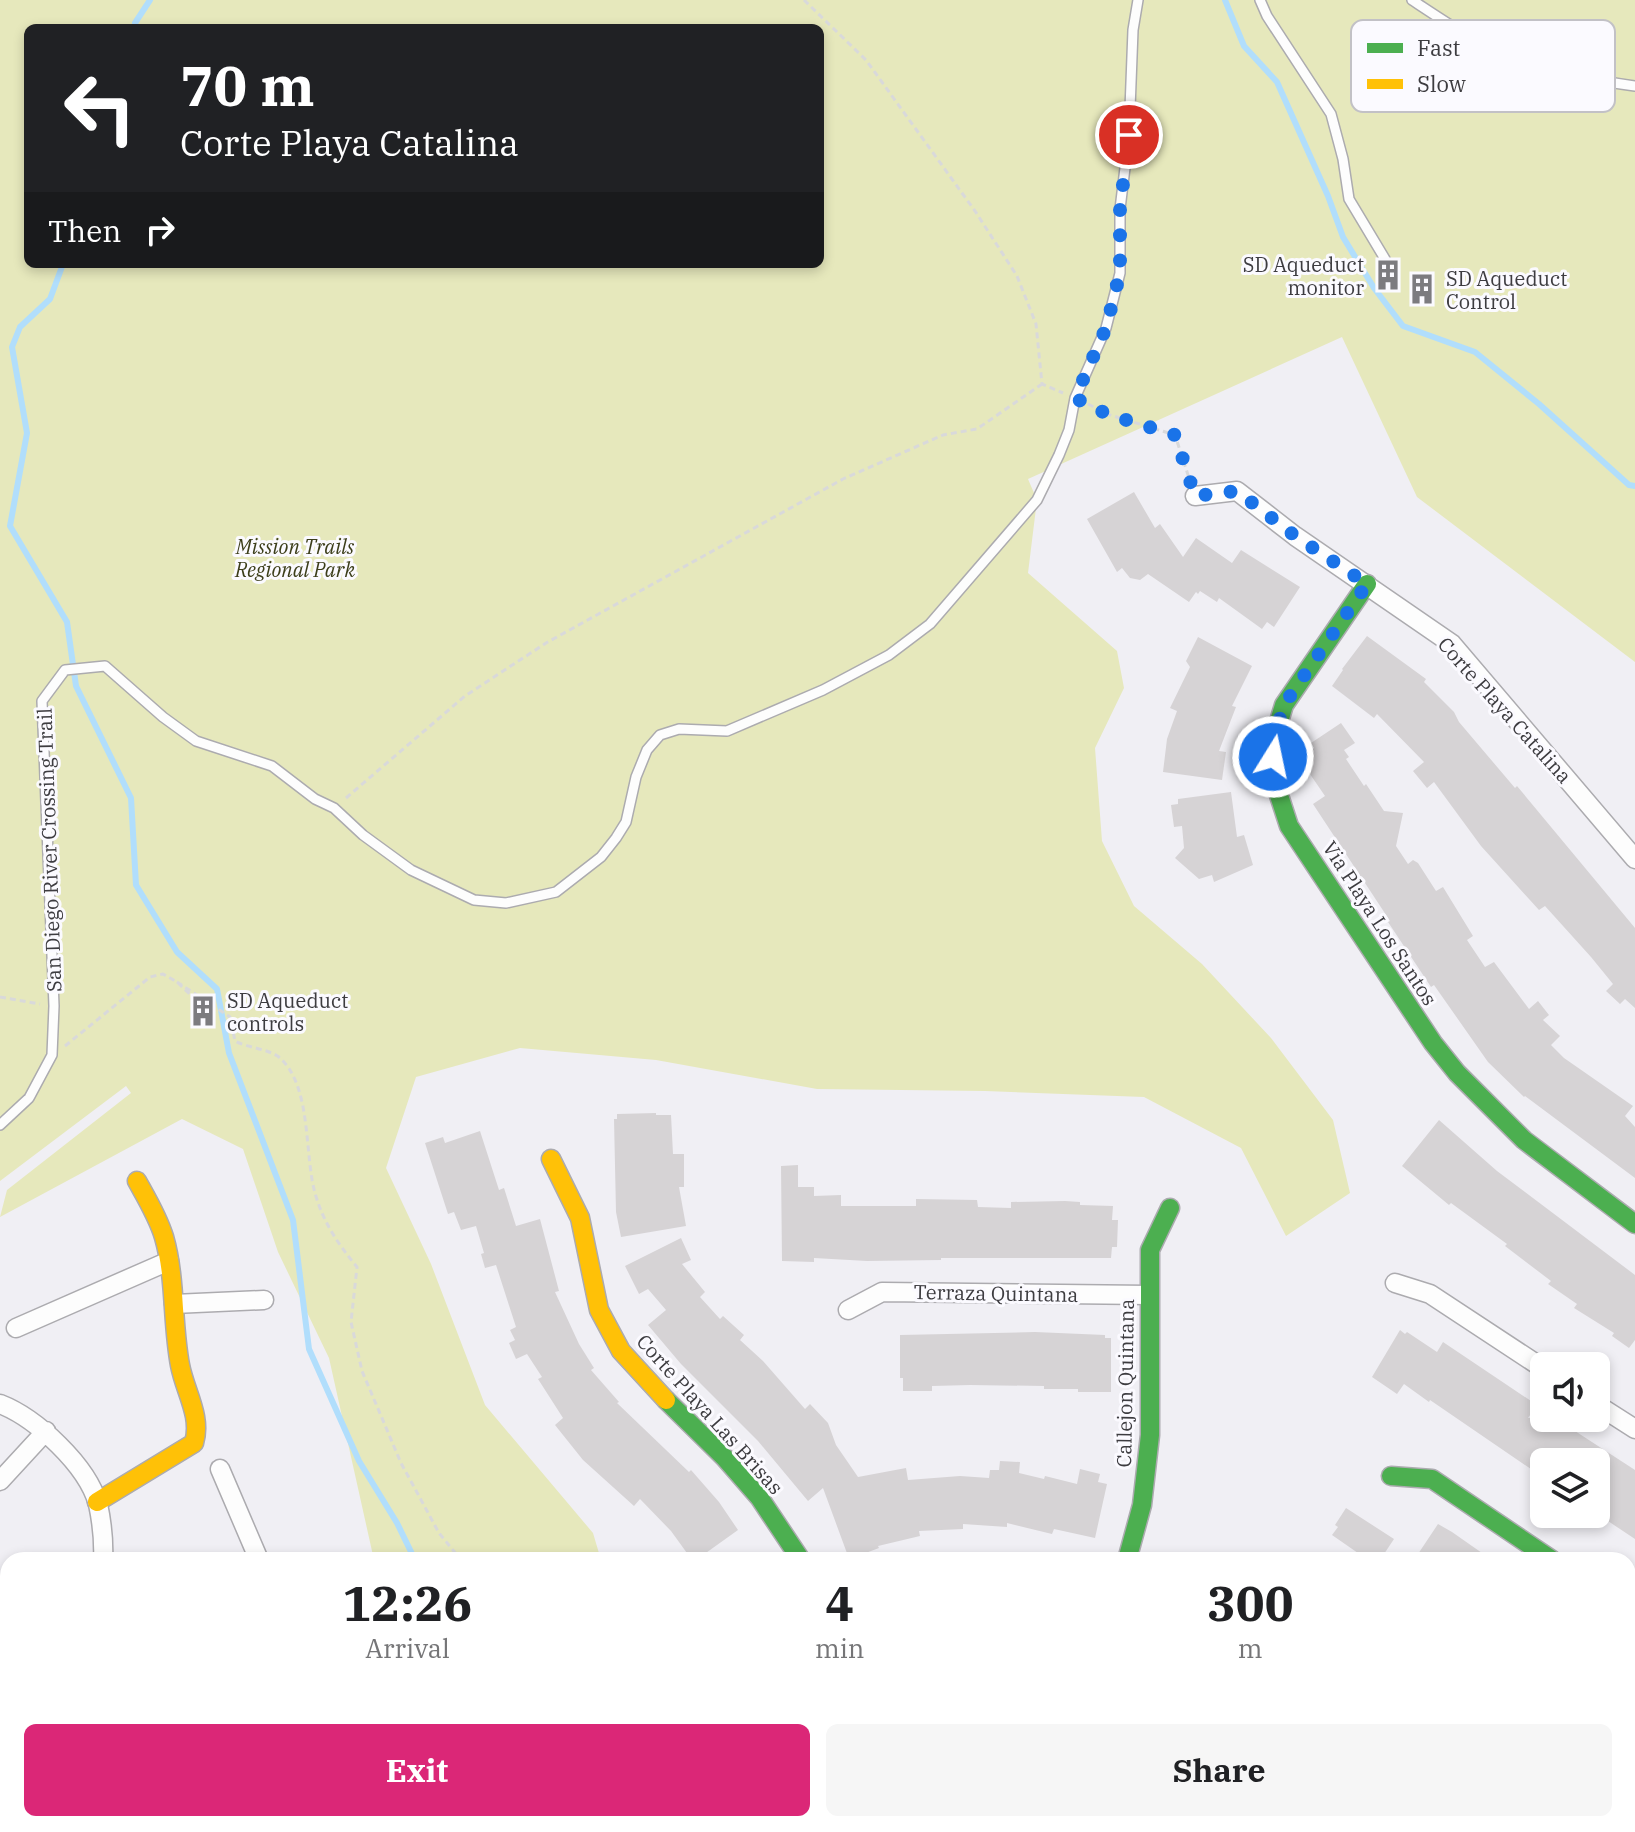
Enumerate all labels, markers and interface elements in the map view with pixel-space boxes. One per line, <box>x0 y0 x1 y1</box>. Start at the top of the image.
legend <box>1351 20 1615 112</box>
text: Fast <box>1417 33 1460 62</box>
text: 70 m <box>180 49 315 121</box>
icon: left <box>48 56 152 160</box>
text: Slow <box>1417 69 1466 98</box>
pin <box>1095 101 1163 169</box>
icon: arrive <box>1107 113 1151 157</box>
text: Corte Playa Catalina <box>180 119 519 166</box>
icon: right <box>138 208 182 252</box>
text: Then <box>48 211 122 250</box>
place label: SD Aqueduct monitor <box>1243 251 1364 301</box>
building icon: SD Aqueduct monitor <box>1371 258 1405 292</box>
place label: SD Aqueduct Control <box>1446 265 1567 315</box>
building icon: SD Aqueduct Control <box>1405 272 1439 306</box>
park label: Mission Trails Regional Park <box>234 533 355 583</box>
street label: Corte Playa Catalina <box>1432 631 1578 789</box>
street label: San Diego River Crossing Trail <box>31 708 67 992</box>
position arrow <box>1231 715 1315 799</box>
street label: Via Playa Los Santos <box>1317 836 1443 1010</box>
place label: SD Aqueduct controls <box>227 987 348 1037</box>
building icon: SD Aqueduct controls <box>186 994 220 1028</box>
street label: Terraza Quintana <box>913 1278 1079 1308</box>
street label: Callejon Quintana <box>1110 1298 1140 1468</box>
street label: Corte Playa Las Brisas <box>631 1328 789 1500</box>
map controls <box>1530 1352 1610 1528</box>
button: sound <box>1530 1352 1610 1432</box>
button: layers <box>1530 1448 1610 1528</box>
text: 12:26 <box>343 1572 472 1634</box>
text: 4 <box>825 1572 854 1634</box>
text: 300 <box>1207 1572 1293 1634</box>
text: Arrival <box>365 1631 450 1665</box>
text: min <box>815 1631 864 1665</box>
text: m <box>1238 1631 1263 1665</box>
button: Exit <box>24 1724 810 1816</box>
button: Share <box>826 1724 1612 1816</box>

